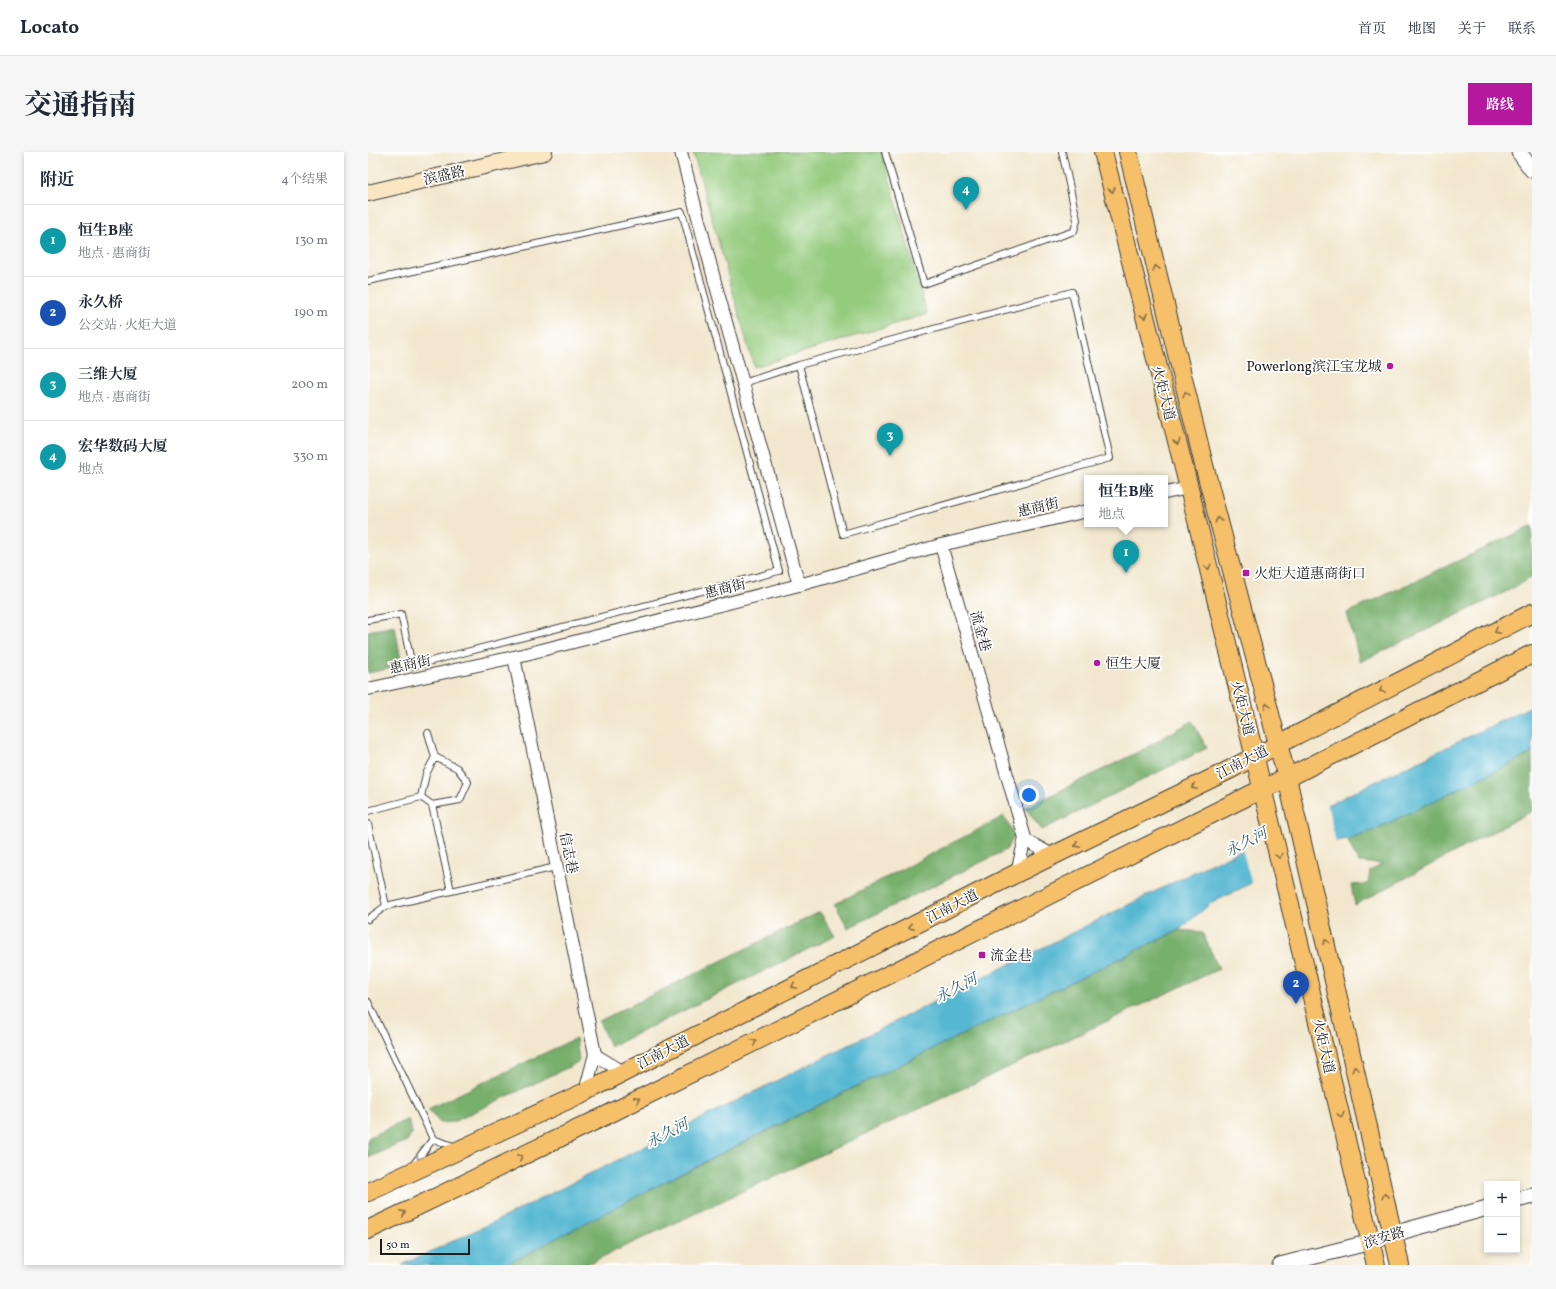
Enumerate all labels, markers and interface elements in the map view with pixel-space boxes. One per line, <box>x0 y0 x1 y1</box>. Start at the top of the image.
text: Locato <box>20 15 79 41</box>
text: 首页 <box>1358 20 1386 39</box>
text: 地图 <box>1408 20 1436 39</box>
text: 关于 <box>1458 20 1486 39</box>
text: 联系 <box>1508 20 1536 39</box>
button: 路线 <box>1468 83 1532 125</box>
text: 交通指南 <box>24 87 136 126</box>
street label: 滨盛路 <box>422 162 467 190</box>
text: 附近 <box>40 169 74 192</box>
text: 4个结果 <box>281 171 328 189</box>
pin: 4 <box>953 177 979 210</box>
one-way arrow <box>1107 186 1116 193</box>
text: 恒生B座 <box>78 221 133 242</box>
text: 1 <box>50 232 56 250</box>
text: 130 m <box>295 232 328 250</box>
text: 地点 · 惠商街 <box>78 245 151 263</box>
one-way arrow <box>1152 265 1161 272</box>
text: 永久桥 <box>78 293 123 314</box>
text: 2 <box>50 304 56 322</box>
text: 190 m <box>294 304 328 322</box>
one-way arrow <box>1140 312 1148 319</box>
text: 公交站 · 火炬大道 <box>78 317 177 335</box>
place label: Powerlong滨江宝龙城 <box>1246 358 1382 377</box>
marker: Powerlong滨江宝龙城 <box>1385 361 1395 371</box>
street label: 火炬大道 <box>1147 364 1179 423</box>
text: 三维大厦 <box>78 365 138 386</box>
text: 3 <box>50 376 56 394</box>
text: 200 m <box>291 376 328 394</box>
text: 地点 · 惠商街 <box>78 389 151 407</box>
one-way arrow <box>1183 391 1191 398</box>
pin: 3 <box>877 423 903 456</box>
text: 宏华数码大厦 <box>78 437 168 458</box>
one-way arrow <box>1172 438 1180 445</box>
text: 4 <box>49 448 57 466</box>
text: 330 m <box>293 448 328 466</box>
text: 地点 <box>78 461 104 479</box>
popup <box>1084 475 1168 527</box>
text: 恒生B座 <box>1098 482 1154 503</box>
street label: 惠商街 <box>1016 494 1061 522</box>
text: 地点 <box>1098 506 1124 524</box>
one-way arrow <box>1214 517 1223 524</box>
pin: 1 <box>1113 540 1139 573</box>
one-way arrow <box>1203 563 1212 570</box>
place label: 火炬大道惠商街口 <box>1254 565 1366 584</box>
marker: 火炬大道惠商街口 <box>1241 568 1251 578</box>
street label: 惠商街 <box>703 575 748 604</box>
street label: 流金巷 <box>965 609 994 654</box>
one-way arrow <box>1494 626 1502 633</box>
street label: 惠商街 <box>388 652 433 679</box>
place label: 恒生大厦 <box>1105 655 1161 674</box>
marker: 恒生大厦 <box>1092 658 1102 668</box>
street label: 火炬大道 <box>1226 679 1258 738</box>
one-way arrow <box>1379 685 1386 693</box>
one-way arrow <box>1264 703 1272 709</box>
street label: 江南大道 <box>1213 742 1272 785</box>
one-way arrow <box>1191 782 1198 790</box>
your location <box>1019 785 1039 805</box>
water label: 永久河 <box>1222 822 1274 863</box>
street label: 信志巷 <box>554 831 581 876</box>
one-way arrow <box>1074 840 1082 848</box>
one-way arrow <box>1274 852 1283 859</box>
street label: 江南大道 <box>923 886 982 929</box>
one-way arrow <box>907 922 915 930</box>
one-way arrow <box>1322 939 1331 946</box>
place label: 流金巷 <box>990 947 1032 966</box>
marker: 流金巷 <box>977 950 987 960</box>
water label: 永久河 <box>932 968 984 1009</box>
pin: 2 <box>1283 971 1309 1004</box>
one-way arrow <box>791 981 799 989</box>
street label: 火炬大道 <box>1307 1017 1338 1076</box>
street label: 江南大道 <box>634 1032 693 1075</box>
one-way arrow <box>749 1039 757 1047</box>
one-way arrow <box>1352 1066 1360 1072</box>
one-way arrow <box>633 1097 641 1105</box>
one-way arrow <box>1336 1112 1345 1119</box>
water label: 永久河 <box>643 1113 695 1154</box>
one-way arrow <box>417 1152 424 1159</box>
one-way arrow <box>516 1154 524 1162</box>
map controls <box>1484 1181 1520 1253</box>
button: + <box>1484 1181 1520 1217</box>
one-way arrow <box>1381 1192 1389 1199</box>
one-way arrow <box>399 1210 406 1218</box>
button: − <box>1484 1217 1520 1253</box>
street label: 滨安路 <box>1362 1223 1407 1254</box>
scale bar <box>380 1237 470 1256</box>
text: 50 m <box>386 1238 410 1253</box>

